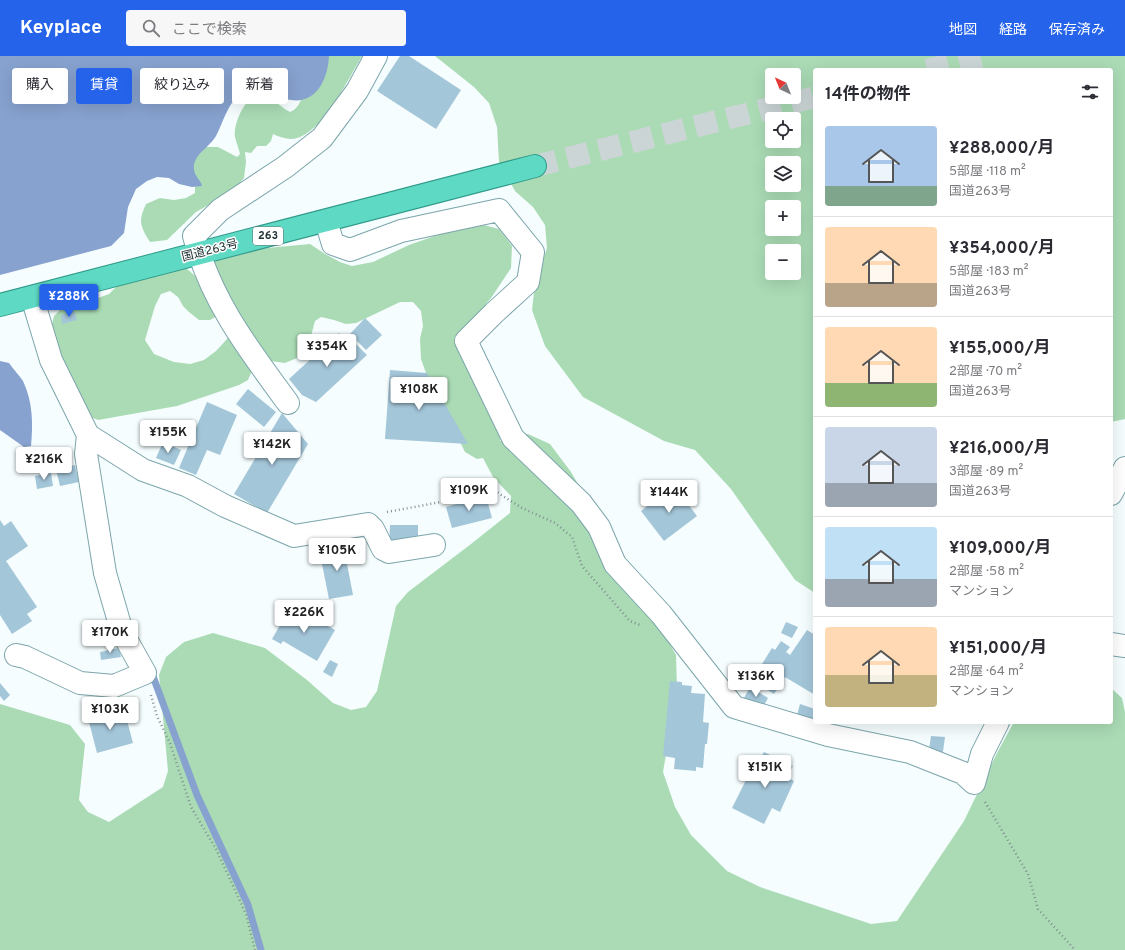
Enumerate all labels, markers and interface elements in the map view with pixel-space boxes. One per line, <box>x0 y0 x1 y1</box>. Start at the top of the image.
search box <box>126 10 406 46</box>
text: Keyplace <box>20 16 102 40</box>
icon: search <box>140 17 162 39</box>
text: ここで検索 <box>172 21 247 40</box>
text: 地図 <box>949 22 977 39</box>
text: 経路 <box>999 22 1027 39</box>
text: 保存済み <box>1049 22 1105 39</box>
chip: 購入 <box>12 68 68 104</box>
chip: 賃貸 <box>76 68 132 104</box>
chip: 絞り込み <box>140 68 224 104</box>
chip: 新着 <box>232 68 288 104</box>
north arrow <box>765 68 801 104</box>
map controls <box>765 68 801 280</box>
icon: filters <box>1079 81 1101 103</box>
text: 14件の物件 <box>825 84 911 106</box>
button: locate <box>765 112 801 148</box>
text: ¥288,000/月 <box>949 138 1054 160</box>
icon: home <box>857 142 905 190</box>
button: layers <box>765 156 801 192</box>
text: 5部屋 · 118 m² <box>949 164 1026 180</box>
text: 国道263号 <box>949 184 1012 200</box>
button: + <box>765 200 801 236</box>
road number: 263 <box>253 227 283 245</box>
street label: 国道263号 <box>180 236 240 266</box>
text: ¥354,000/月 <box>949 238 1055 260</box>
icon: home <box>857 243 905 291</box>
button: − <box>765 244 801 280</box>
text: 5部屋 · 183 m² <box>949 264 1029 280</box>
pin: ¥288K <box>41 284 97 318</box>
text: 国道263号 <box>949 284 1012 300</box>
text: ¥288K <box>48 289 90 305</box>
pin: ¥354K <box>299 334 355 368</box>
text: ¥155,000/月 <box>949 338 1051 360</box>
text: ¥354K <box>306 339 348 355</box>
icon: home <box>857 343 905 391</box>
text: 2部屋 · 70 m² <box>949 364 1022 380</box>
pin: ¥108K <box>391 377 447 411</box>
text: ¥108K <box>400 382 438 398</box>
text: 国道263号 <box>949 384 1012 400</box>
pin: ¥155K <box>140 420 196 454</box>
text: ¥155K <box>149 425 187 441</box>
pin: ¥142K <box>244 432 300 466</box>
text: ¥142K <box>253 437 291 453</box>
text: ¥216,000/月 <box>949 438 1051 460</box>
icon: home <box>857 443 905 491</box>
pin: ¥216K <box>16 447 72 481</box>
text: ¥216K <box>25 452 63 468</box>
text: 3部屋 · 89 m² <box>949 464 1023 480</box>
pin: ¥109K <box>441 478 497 512</box>
pin: ¥144K <box>641 480 697 514</box>
text: ¥109K <box>450 483 488 499</box>
text: 国道263号 <box>949 484 1012 500</box>
text: ¥144K <box>649 485 689 501</box>
pin: ¥105K <box>309 538 365 572</box>
text: ¥109,000/月 <box>949 538 1052 560</box>
text: ¥105K <box>318 543 356 559</box>
icon: home <box>857 543 905 591</box>
text: 2部屋 · 58 m² <box>949 564 1024 580</box>
text: マンション <box>949 584 1014 600</box>
pin: ¥226K <box>276 600 332 634</box>
text: ¥226K <box>284 605 324 621</box>
pin: ¥170K <box>82 620 138 654</box>
text: ¥170K <box>91 625 129 641</box>
text: ¥151,000/月 <box>949 638 1047 660</box>
icon: home <box>857 643 905 691</box>
pin: ¥136K <box>728 664 784 698</box>
text: 2部屋 · 64 m² <box>949 664 1024 680</box>
text: ¥136K <box>737 669 775 685</box>
text: マンション <box>949 684 1014 700</box>
pin: ¥103K <box>82 697 138 731</box>
text: ¥103K <box>91 702 129 718</box>
pin: ¥151K <box>737 755 793 789</box>
text: ¥151K <box>747 760 783 776</box>

